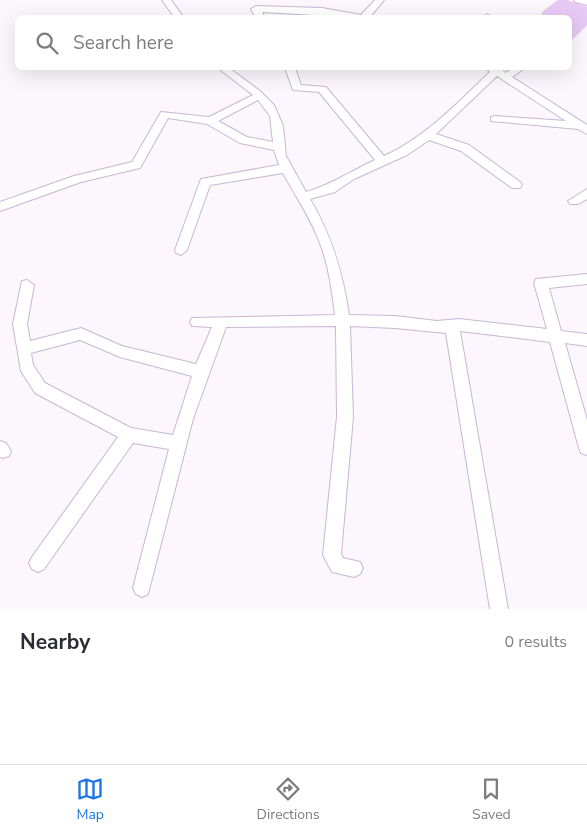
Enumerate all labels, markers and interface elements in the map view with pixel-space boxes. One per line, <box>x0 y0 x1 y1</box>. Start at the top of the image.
search box <box>15 15 572 70</box>
icon: search <box>33 29 61 57</box>
text: Search here <box>73 30 174 56</box>
text: Nearby <box>20 628 90 656</box>
text: 0 results <box>505 631 567 653</box>
tab: Map <box>76 775 104 824</box>
tab: Directions <box>257 775 320 824</box>
tab: Saved <box>472 775 511 824</box>

